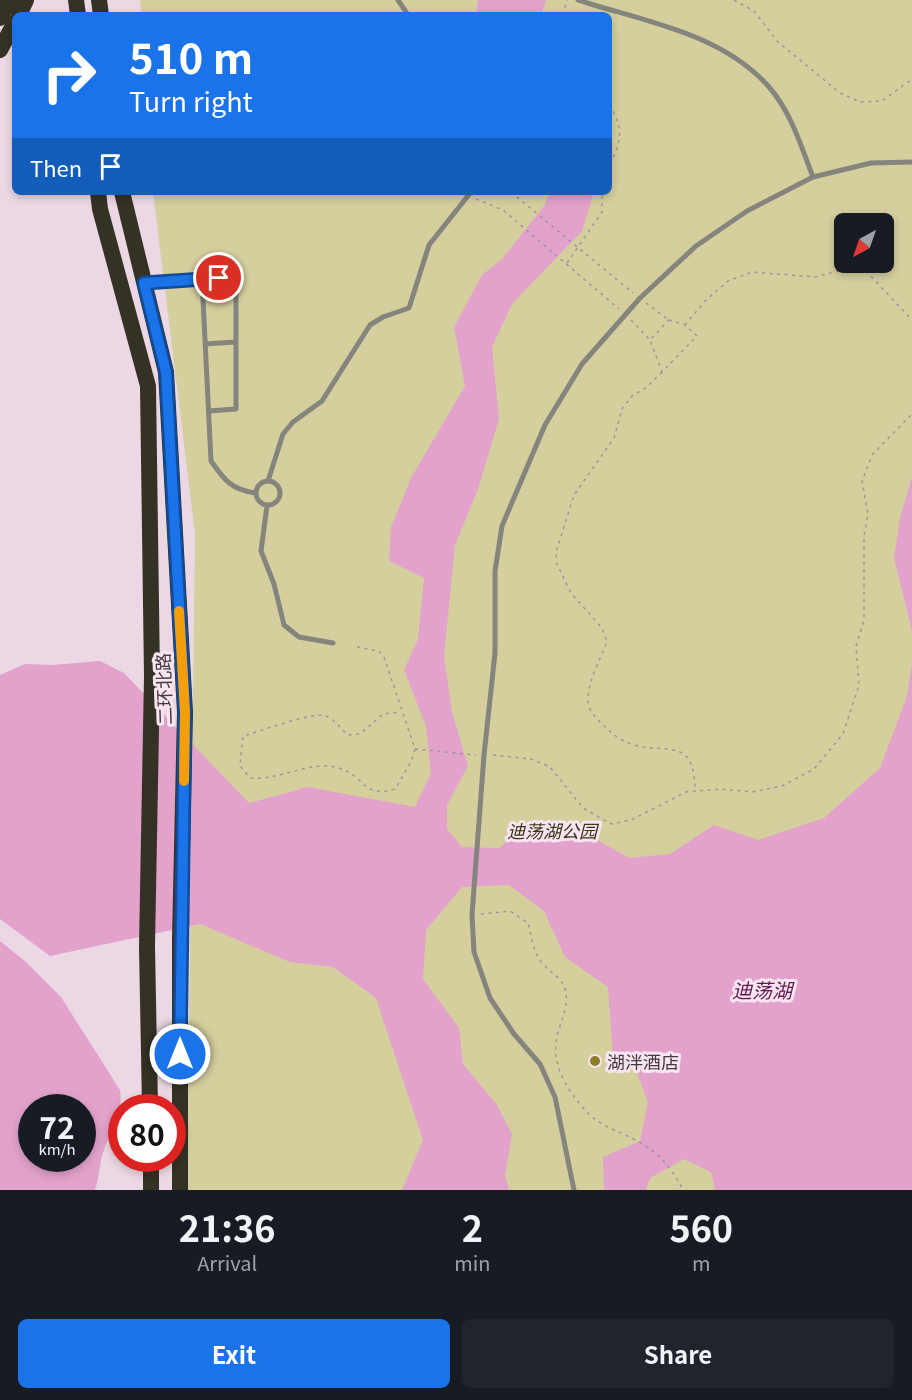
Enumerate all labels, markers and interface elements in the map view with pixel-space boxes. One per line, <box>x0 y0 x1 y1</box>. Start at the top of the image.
text: 510 m <box>129 25 253 86</box>
icon: right <box>30 36 108 114</box>
text: Turn right <box>129 81 253 120</box>
icon: arrive <box>94 150 127 183</box>
text: Then <box>30 151 82 183</box>
north arrow <box>834 213 894 273</box>
map controls <box>834 213 894 273</box>
pin <box>193 252 244 303</box>
icon: arrive <box>202 261 235 294</box>
street label: 二环北路 <box>149 653 177 725</box>
park label: 迪荡湖公园 <box>507 817 600 843</box>
water label: 迪荡湖 <box>732 975 795 1004</box>
position arrow <box>148 1022 212 1086</box>
place label: 湖泮酒店 <box>607 1048 679 1074</box>
marker: 湖泮酒店 <box>588 1054 602 1068</box>
speed limit sign: 80 <box>108 1094 186 1172</box>
text: 72 <box>39 1104 75 1148</box>
text: km/h <box>38 1138 76 1159</box>
text: 21:36 <box>179 1200 276 1252</box>
text: 2 <box>462 1200 483 1252</box>
text: 560 <box>669 1200 733 1252</box>
text: Arrival <box>197 1248 257 1277</box>
text: min <box>454 1248 491 1277</box>
text: m <box>692 1248 711 1277</box>
button: Exit <box>18 1319 450 1388</box>
button: Share <box>462 1319 894 1388</box>

